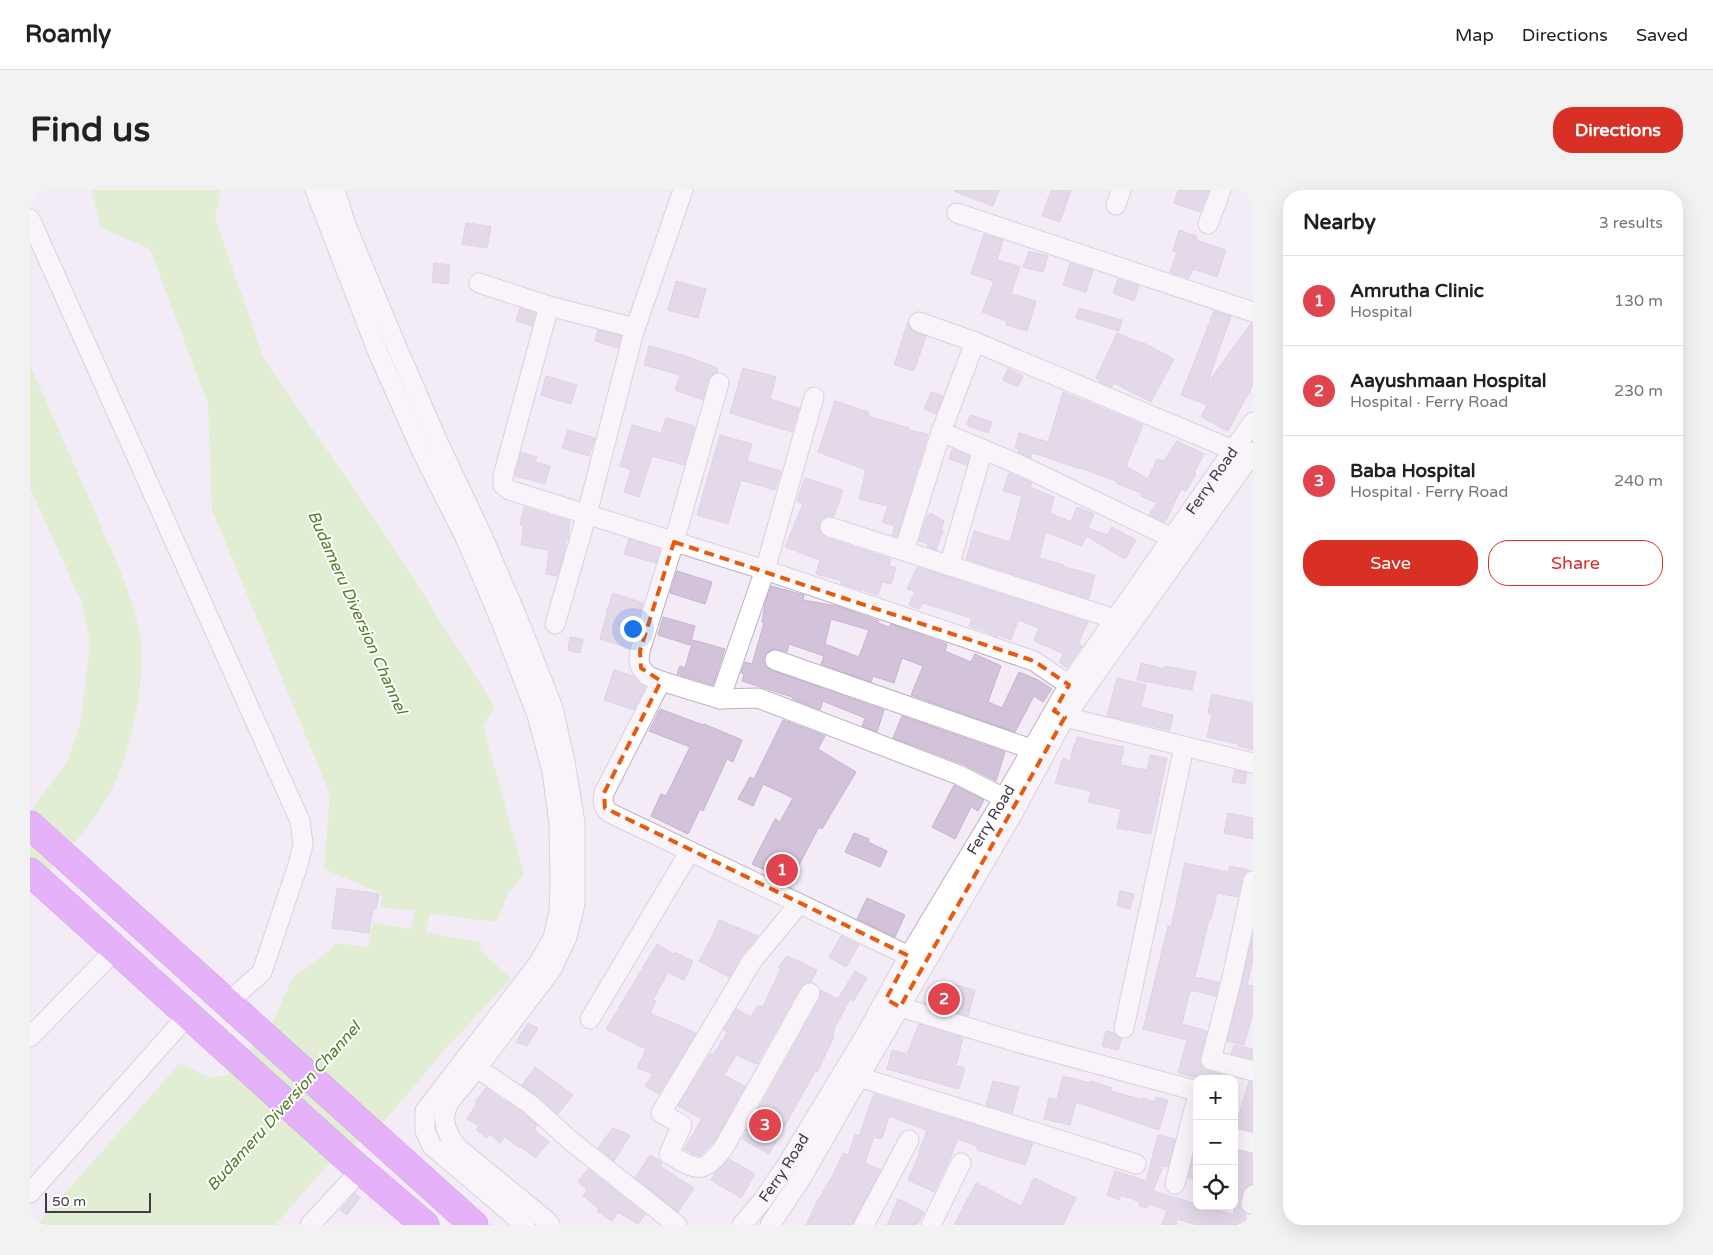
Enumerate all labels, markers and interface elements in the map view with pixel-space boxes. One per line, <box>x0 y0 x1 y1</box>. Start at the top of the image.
text: Roamly <box>25 20 111 49</box>
text: Map <box>1455 24 1494 46</box>
text: Directions <box>1522 24 1608 46</box>
text: Saved <box>1636 24 1688 46</box>
button: Directions <box>1553 107 1683 153</box>
text: Find us <box>30 109 150 151</box>
text: Nearby <box>1303 210 1376 235</box>
text: 3 results <box>1599 213 1663 233</box>
text: Amrutha Clinic <box>1350 280 1484 302</box>
text: 1 <box>1314 291 1324 311</box>
text: 130 m <box>1614 291 1663 311</box>
text: Hospital <box>1350 302 1412 322</box>
text: Aayushmaan Hospital <box>1350 370 1547 392</box>
text: 2 <box>1314 381 1324 401</box>
text: 230 m <box>1614 381 1663 401</box>
text: Hospital · Ferry Road <box>1350 392 1508 412</box>
street label: Ferry Road <box>1182 444 1242 518</box>
text: Baba Hospital <box>1350 460 1476 482</box>
text: 3 <box>1314 471 1324 491</box>
text: 240 m <box>1614 471 1663 491</box>
text: Hospital · Ferry Road <box>1350 482 1508 502</box>
water label: Budameru Diversion Channel <box>303 508 412 719</box>
button: Save <box>1303 540 1478 586</box>
button: Share <box>1488 540 1663 586</box>
your location <box>620 616 646 642</box>
street label: Ferry Road <box>963 782 1019 858</box>
pin: 1 <box>766 851 798 889</box>
pin: 2 <box>928 980 960 1018</box>
water label: Budameru Diversion Channel <box>202 1016 366 1195</box>
map controls <box>1193 1075 1238 1210</box>
button: + <box>1193 1075 1238 1120</box>
pin: 3 <box>749 1106 781 1144</box>
button: − <box>1193 1120 1238 1165</box>
street label: Ferry Road <box>755 1130 813 1206</box>
button: locate <box>1193 1165 1238 1210</box>
scale bar <box>45 1190 151 1213</box>
text: 50 m <box>52 1193 86 1210</box>

